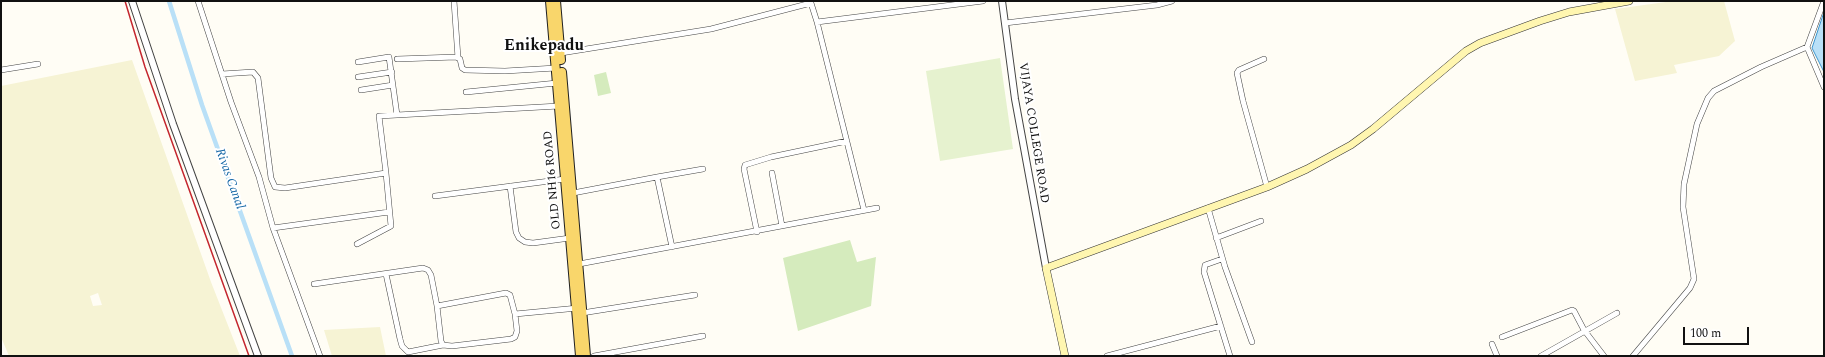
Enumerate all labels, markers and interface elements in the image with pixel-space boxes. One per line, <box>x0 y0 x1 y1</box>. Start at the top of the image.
district label: Enikepadu <box>504 37 584 57</box>
street label: VIJAYA COLLEGE ROAD <box>1015 62 1051 204</box>
street label: OLD NH16 ROAD <box>542 130 564 230</box>
water label: Rivas Canal <box>211 146 247 212</box>
scale bar <box>1685 319 1751 345</box>
text: 100 m <box>1690 324 1721 343</box>

